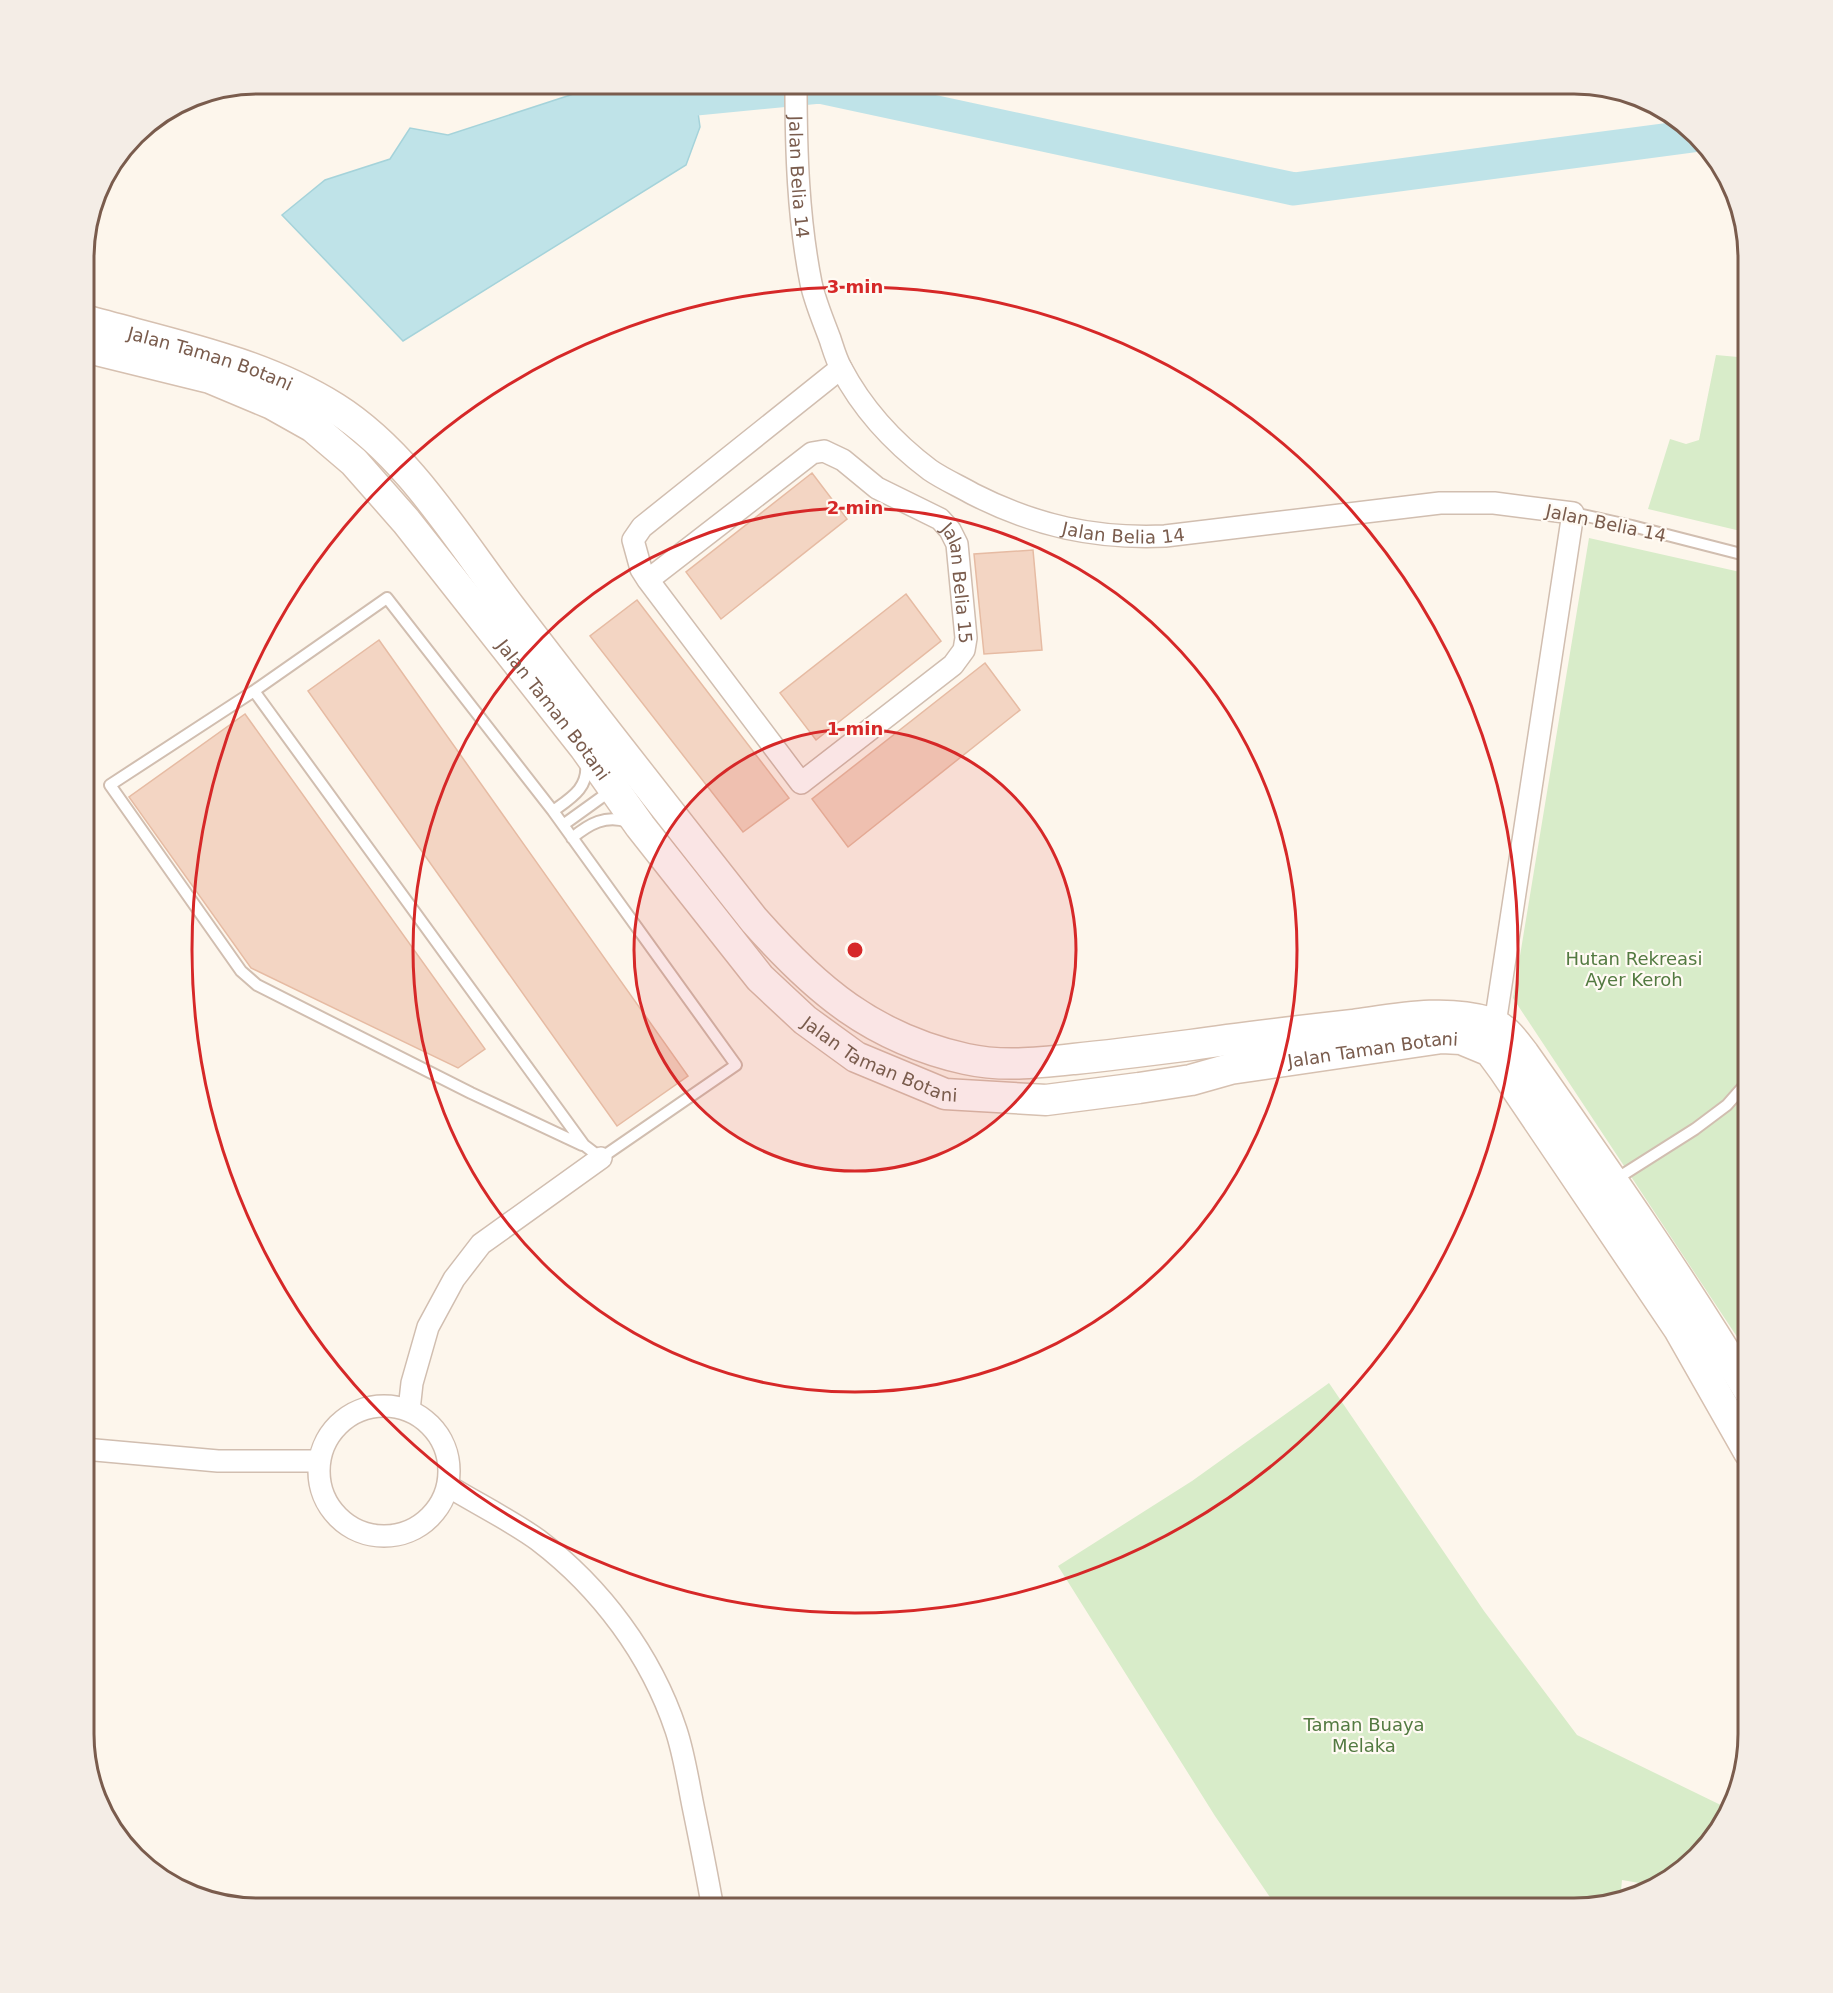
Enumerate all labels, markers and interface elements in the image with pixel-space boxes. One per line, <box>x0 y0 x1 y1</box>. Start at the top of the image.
street label: Jalan Belia 14 <box>786 114 814 239</box>
text: 3 min <box>827 276 883 297</box>
street label: Jalan Taman Botani <box>125 322 296 394</box>
text: 2 min <box>827 497 883 518</box>
street label: Jalan Belia 14 <box>1543 500 1668 546</box>
street label: Jalan Belia 15 <box>937 517 977 644</box>
street label: Jalan Belia 14 <box>1059 517 1186 547</box>
street label: Jalan Taman Botani <box>492 634 615 784</box>
text: 1 min <box>827 718 883 739</box>
centre of rings <box>845 940 865 960</box>
park label: Hutan Rekreasi Ayer Keroh <box>1566 948 1702 990</box>
street label: Jalan Taman Botani <box>798 1011 958 1105</box>
street label: Jalan Taman Botani <box>1285 1027 1459 1071</box>
park label: Taman Buaya Melaka <box>1302 1714 1425 1756</box>

